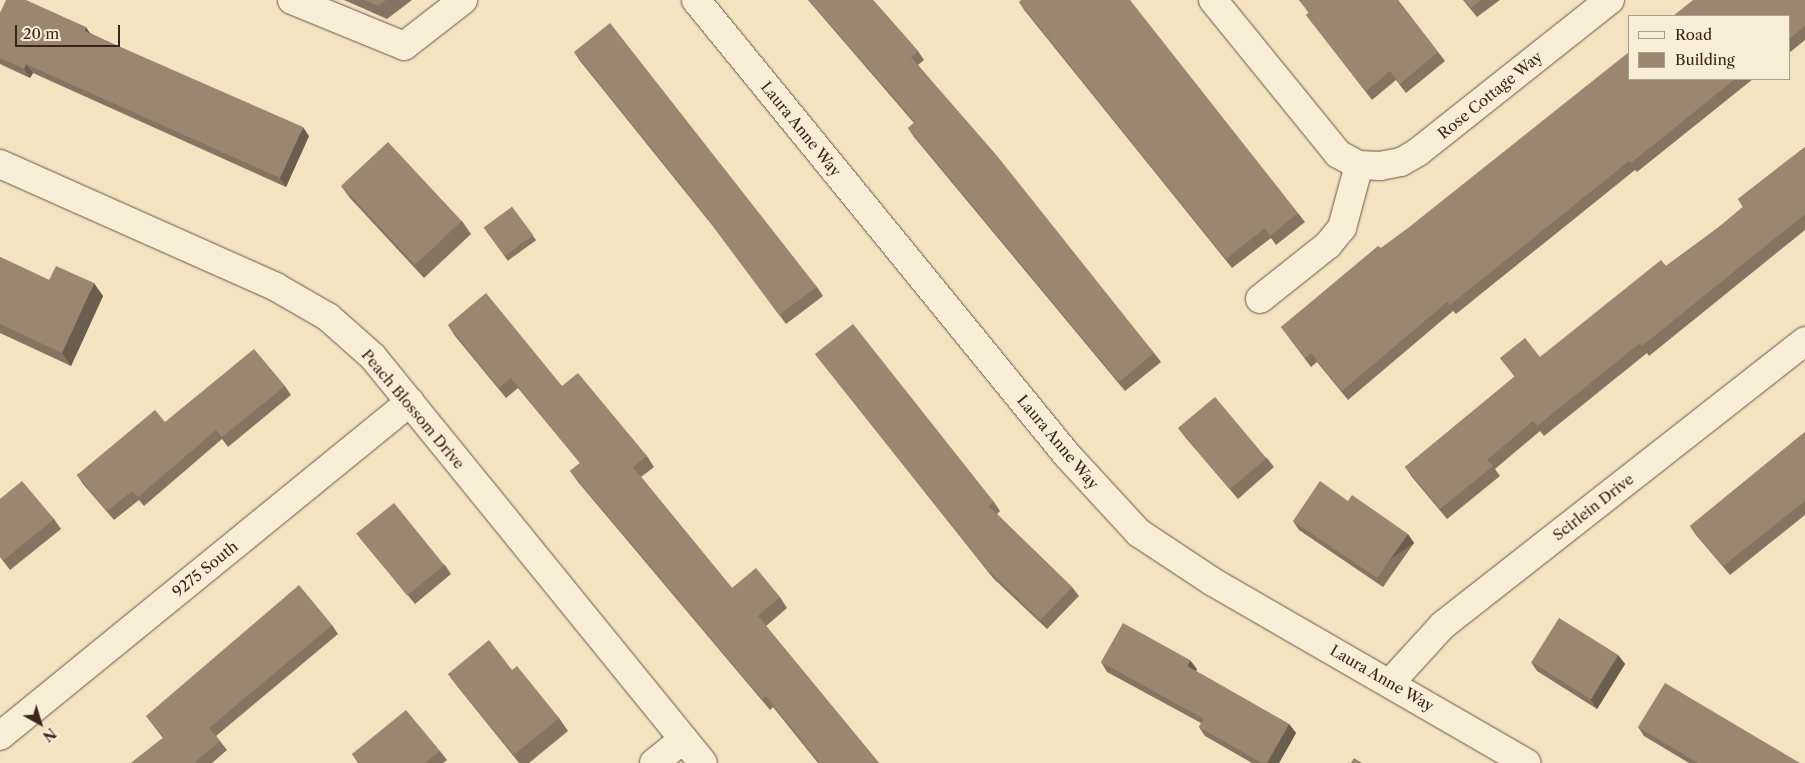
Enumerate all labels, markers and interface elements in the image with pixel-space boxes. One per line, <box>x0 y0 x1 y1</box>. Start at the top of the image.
scale bar <box>18 15 122 47</box>
legend <box>1628 15 1790 80</box>
text: 20 m <box>23 24 59 43</box>
text: Road <box>1675 25 1712 44</box>
street label: Rose Cottage Way <box>1434 47 1546 143</box>
text: Building <box>1675 50 1735 69</box>
street label: Laura Anne Way <box>757 77 845 181</box>
street label: Peach Blossom Drive <box>358 346 468 472</box>
street label: Laura Anne Way <box>1013 391 1103 493</box>
street label: Scirlein Drive <box>1549 470 1637 544</box>
street label: 9275 South <box>169 537 241 601</box>
street label: Laura Anne Way <box>1326 641 1438 715</box>
north arrow <box>15 698 65 748</box>
text: N <box>39 724 60 745</box>

